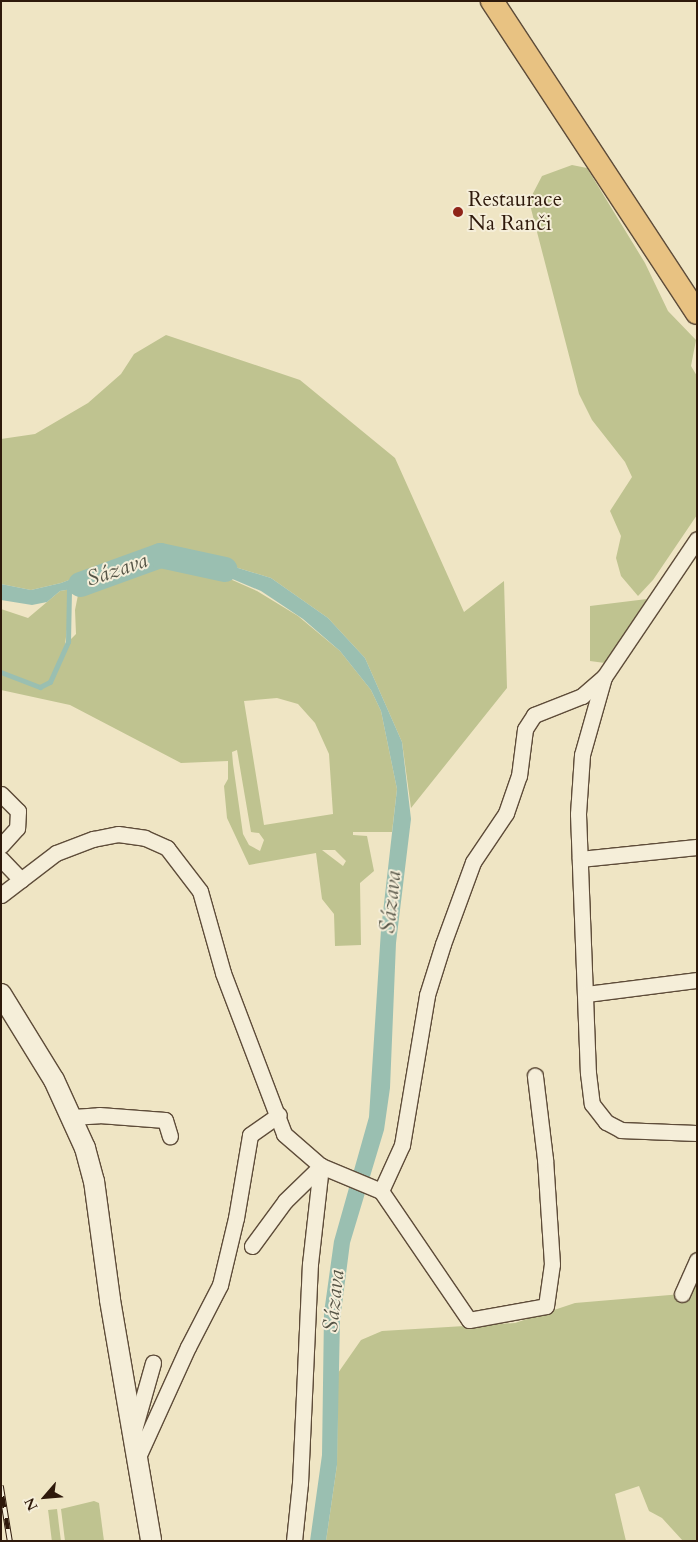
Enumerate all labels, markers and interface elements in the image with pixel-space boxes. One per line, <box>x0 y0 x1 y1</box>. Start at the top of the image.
place label: Restaurace Na Ranči <box>468 187 562 237</box>
marker: Restaurace Na Ranči <box>452 206 464 218</box>
water label: Sázava <box>83 547 151 593</box>
water label: Sázava <box>375 869 407 935</box>
water label: Sázava <box>318 1268 350 1334</box>
north arrow <box>20 1472 70 1522</box>
text: N <box>20 1494 42 1514</box>

